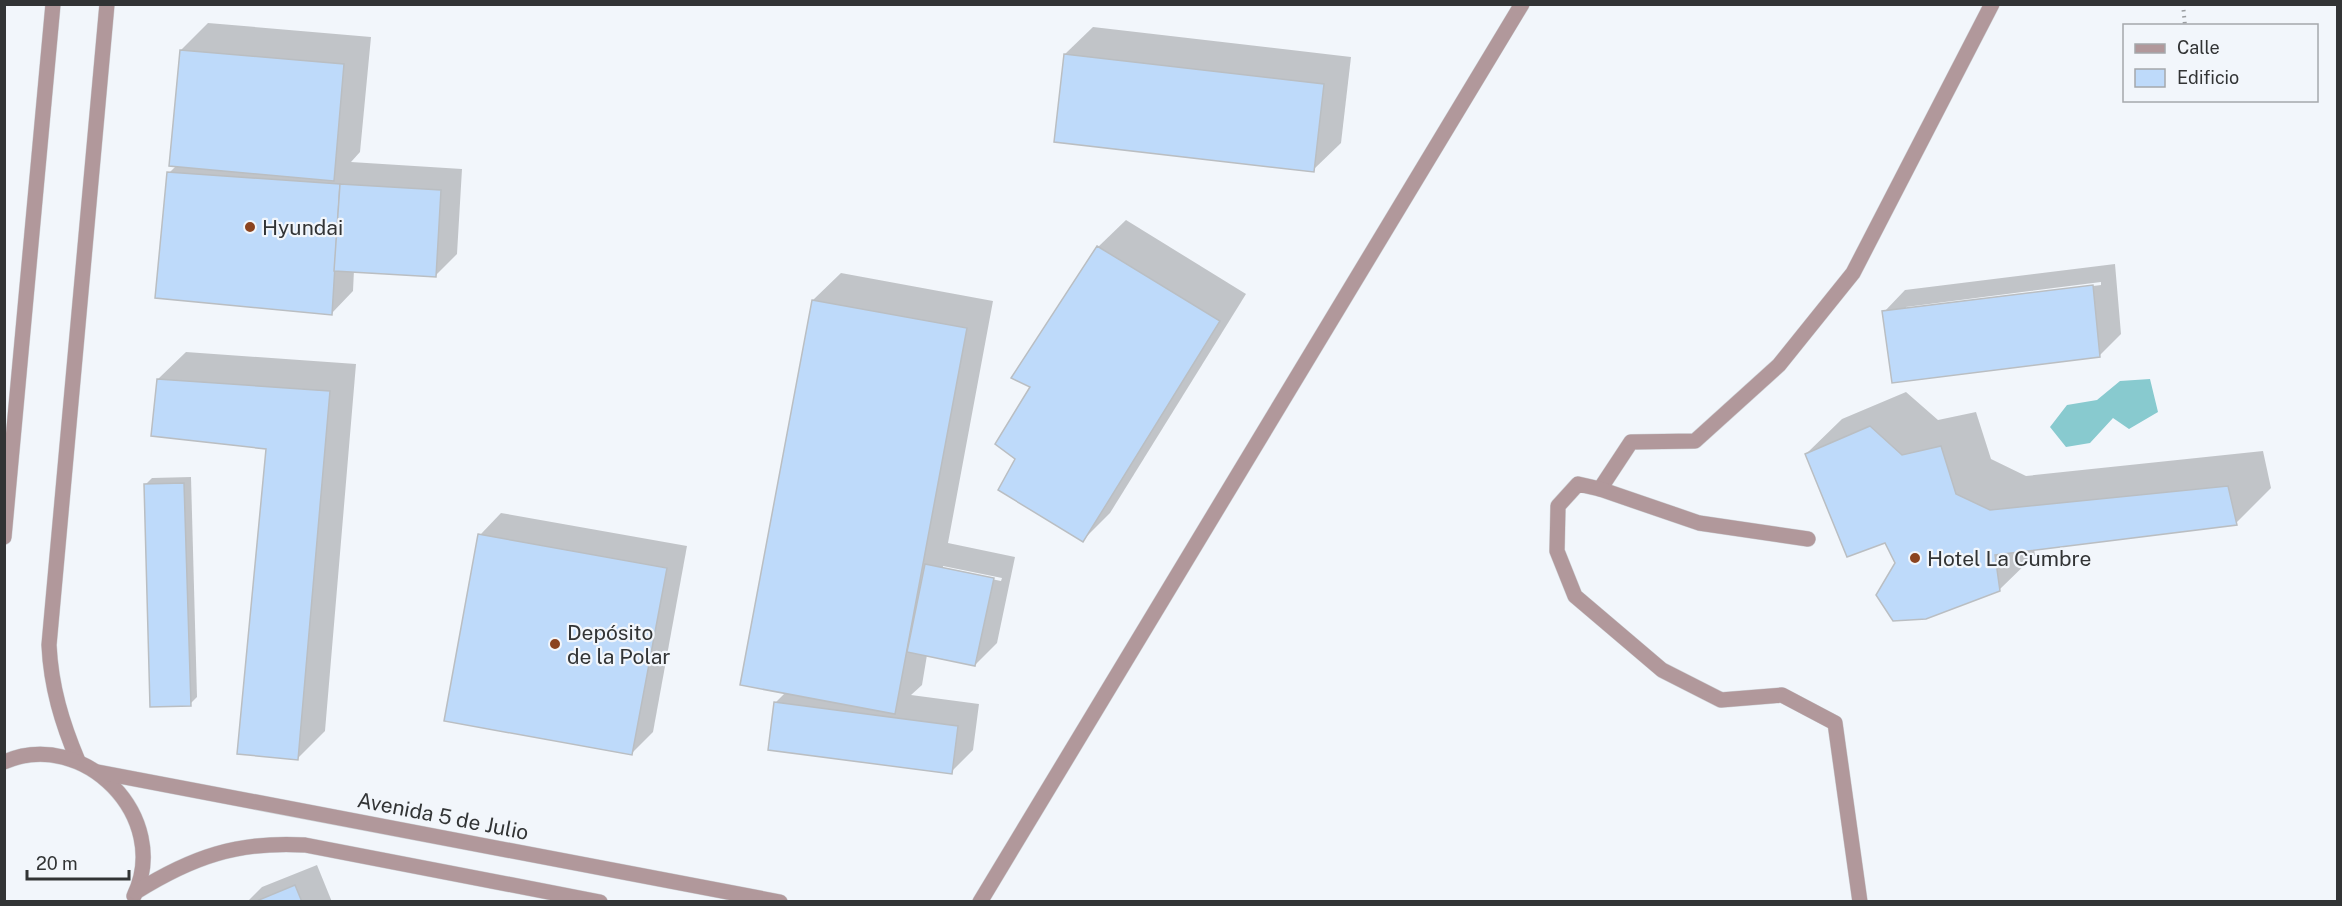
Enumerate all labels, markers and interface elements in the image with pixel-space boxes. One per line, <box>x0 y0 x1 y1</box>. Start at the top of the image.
legend <box>2123 24 2318 102</box>
text: Calle <box>2177 37 2220 58</box>
text: Edificio <box>2177 67 2239 88</box>
place label: Hyundai <box>262 215 343 240</box>
marker: Hyundai <box>243 220 257 234</box>
place label: Hotel La Cumbre <box>1927 546 2092 571</box>
marker: Hotel La Cumbre <box>1908 551 1922 565</box>
place label: Depósito de la Polar <box>567 620 671 669</box>
marker: Depósito de la Polar <box>548 637 562 651</box>
street label: Avenida 5 de Julio <box>355 787 531 845</box>
scale bar <box>27 843 129 881</box>
text: 20 m <box>36 853 78 874</box>

